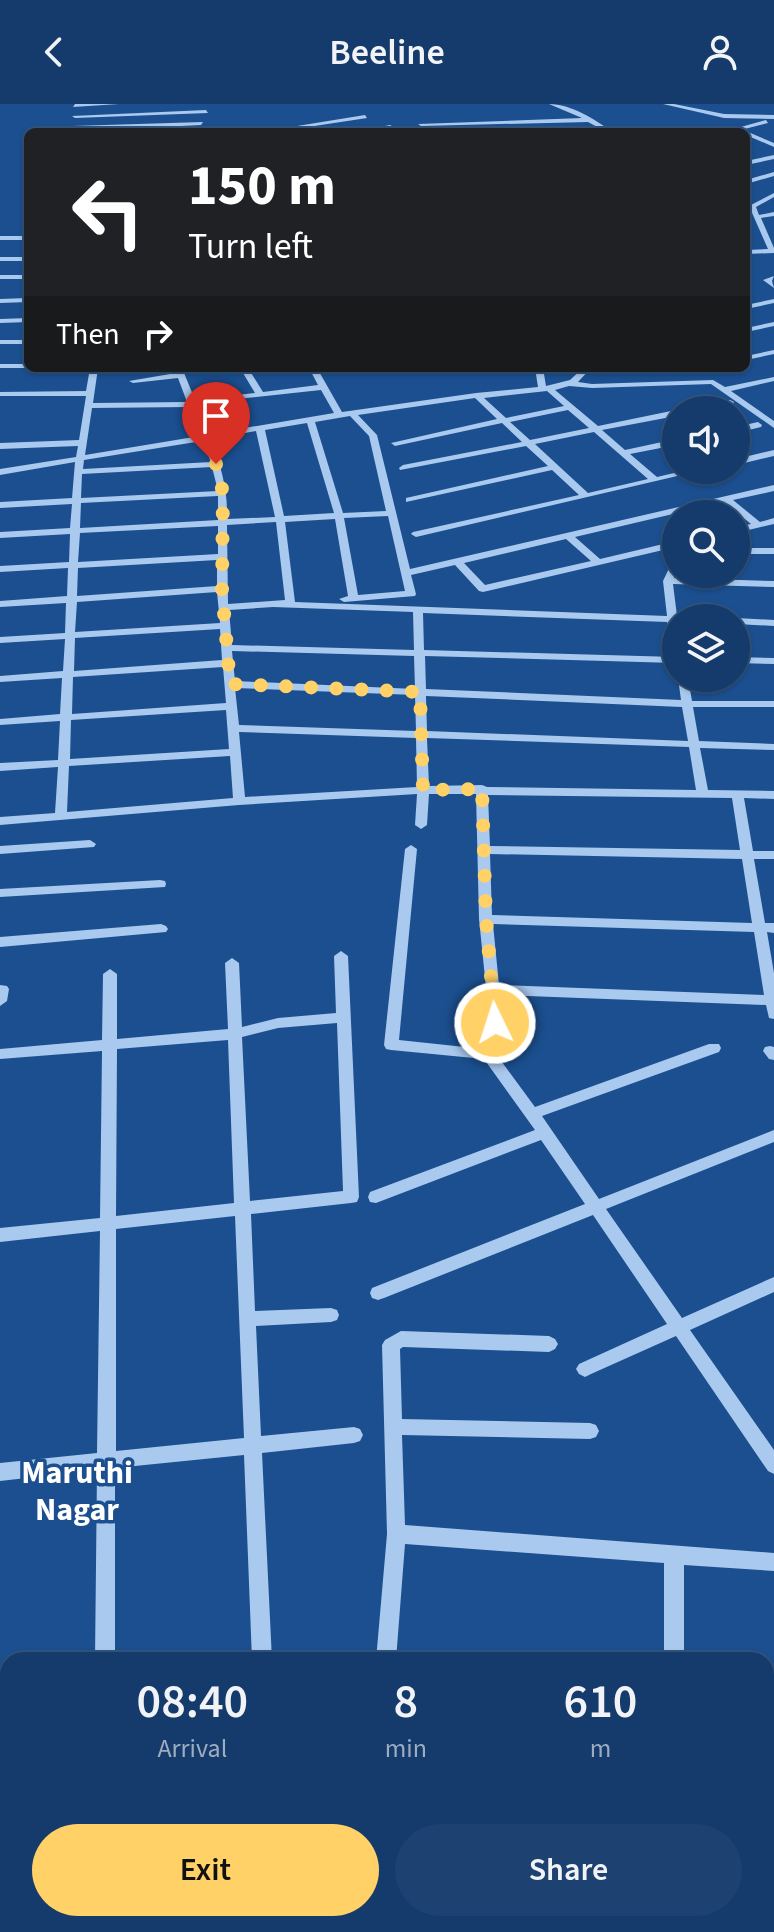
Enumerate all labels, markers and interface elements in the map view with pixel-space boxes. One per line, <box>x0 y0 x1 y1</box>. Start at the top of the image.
text: Beeline <box>329 27 445 78</box>
icon: back <box>32 30 76 74</box>
icon: person <box>698 30 742 74</box>
text: 150 m <box>188 147 336 226</box>
icon: left <box>56 160 160 264</box>
text: Turn left <box>188 221 313 272</box>
icon: right <box>136 312 180 356</box>
text: Then <box>56 313 120 356</box>
pin <box>182 382 250 464</box>
icon: arrive <box>194 394 238 438</box>
map controls <box>662 396 750 692</box>
button: sound <box>662 396 750 484</box>
button: search <box>662 500 750 588</box>
button: layers <box>662 604 750 692</box>
position arrow <box>453 981 537 1065</box>
district label: Maruthi Nagar <box>21 1450 133 1533</box>
text: 08:40 <box>137 1668 248 1736</box>
text: 8 <box>394 1668 418 1736</box>
text: 610 <box>564 1668 637 1736</box>
text: Arrival <box>157 1730 227 1767</box>
text: min <box>385 1730 427 1767</box>
text: m <box>590 1730 611 1767</box>
button: Exit <box>32 1824 379 1916</box>
button: Share <box>395 1824 742 1916</box>

